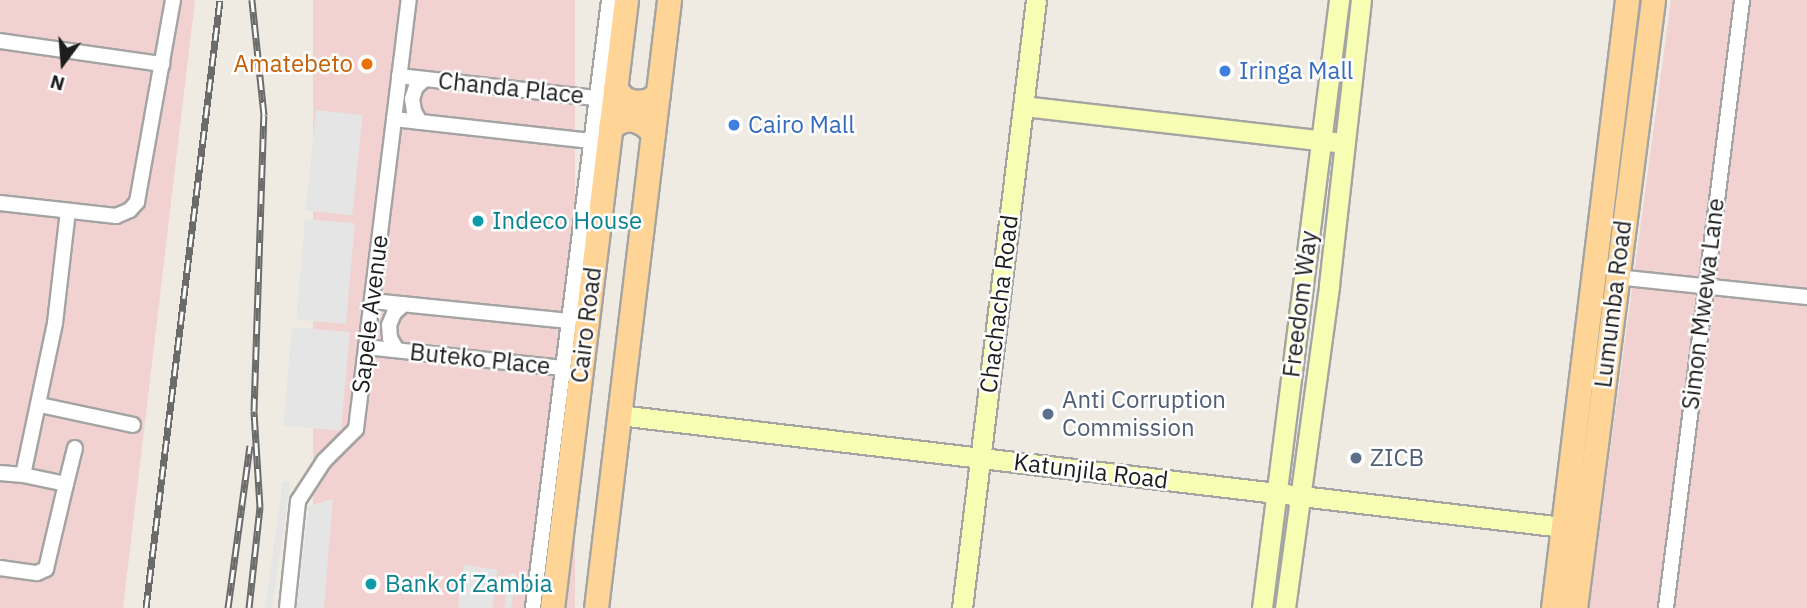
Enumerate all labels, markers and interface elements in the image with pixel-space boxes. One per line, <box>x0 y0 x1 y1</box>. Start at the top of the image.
north arrow <box>28 28 98 98</box>
place label: Amatebeto <box>233 50 353 78</box>
marker: Amatebeto <box>359 56 375 72</box>
place label: Iringa Mall <box>1239 57 1353 85</box>
marker: Iringa Mall <box>1217 63 1233 79</box>
street label: Chanda Place <box>437 66 585 110</box>
text: N <box>47 70 67 97</box>
place label: Cairo Mall <box>748 111 855 139</box>
marker: Cairo Mall <box>726 117 742 133</box>
street label: Simon Mwewa Lane <box>1676 197 1730 411</box>
place label: Indeco House <box>492 207 642 235</box>
marker: Indeco House <box>470 213 486 229</box>
street label: Chachacha Road <box>974 213 1024 395</box>
street label: Lumumba Road <box>1588 219 1638 389</box>
street label: Freedom Way <box>1277 229 1323 379</box>
street label: Sapele Avenue <box>346 233 394 395</box>
street label: Cairo Road <box>565 265 607 385</box>
street label: Buteko Place <box>408 337 552 381</box>
place label: Anti Corruption Commission <box>1062 386 1226 442</box>
marker: Anti Corruption Commission <box>1040 406 1056 422</box>
place label: ZICB <box>1370 444 1424 472</box>
street label: Katunjila Road <box>1012 447 1170 495</box>
marker: ZICB <box>1348 450 1364 466</box>
place label: Bank of Zambia <box>385 570 553 598</box>
marker: Bank of Zambia <box>363 576 379 592</box>

